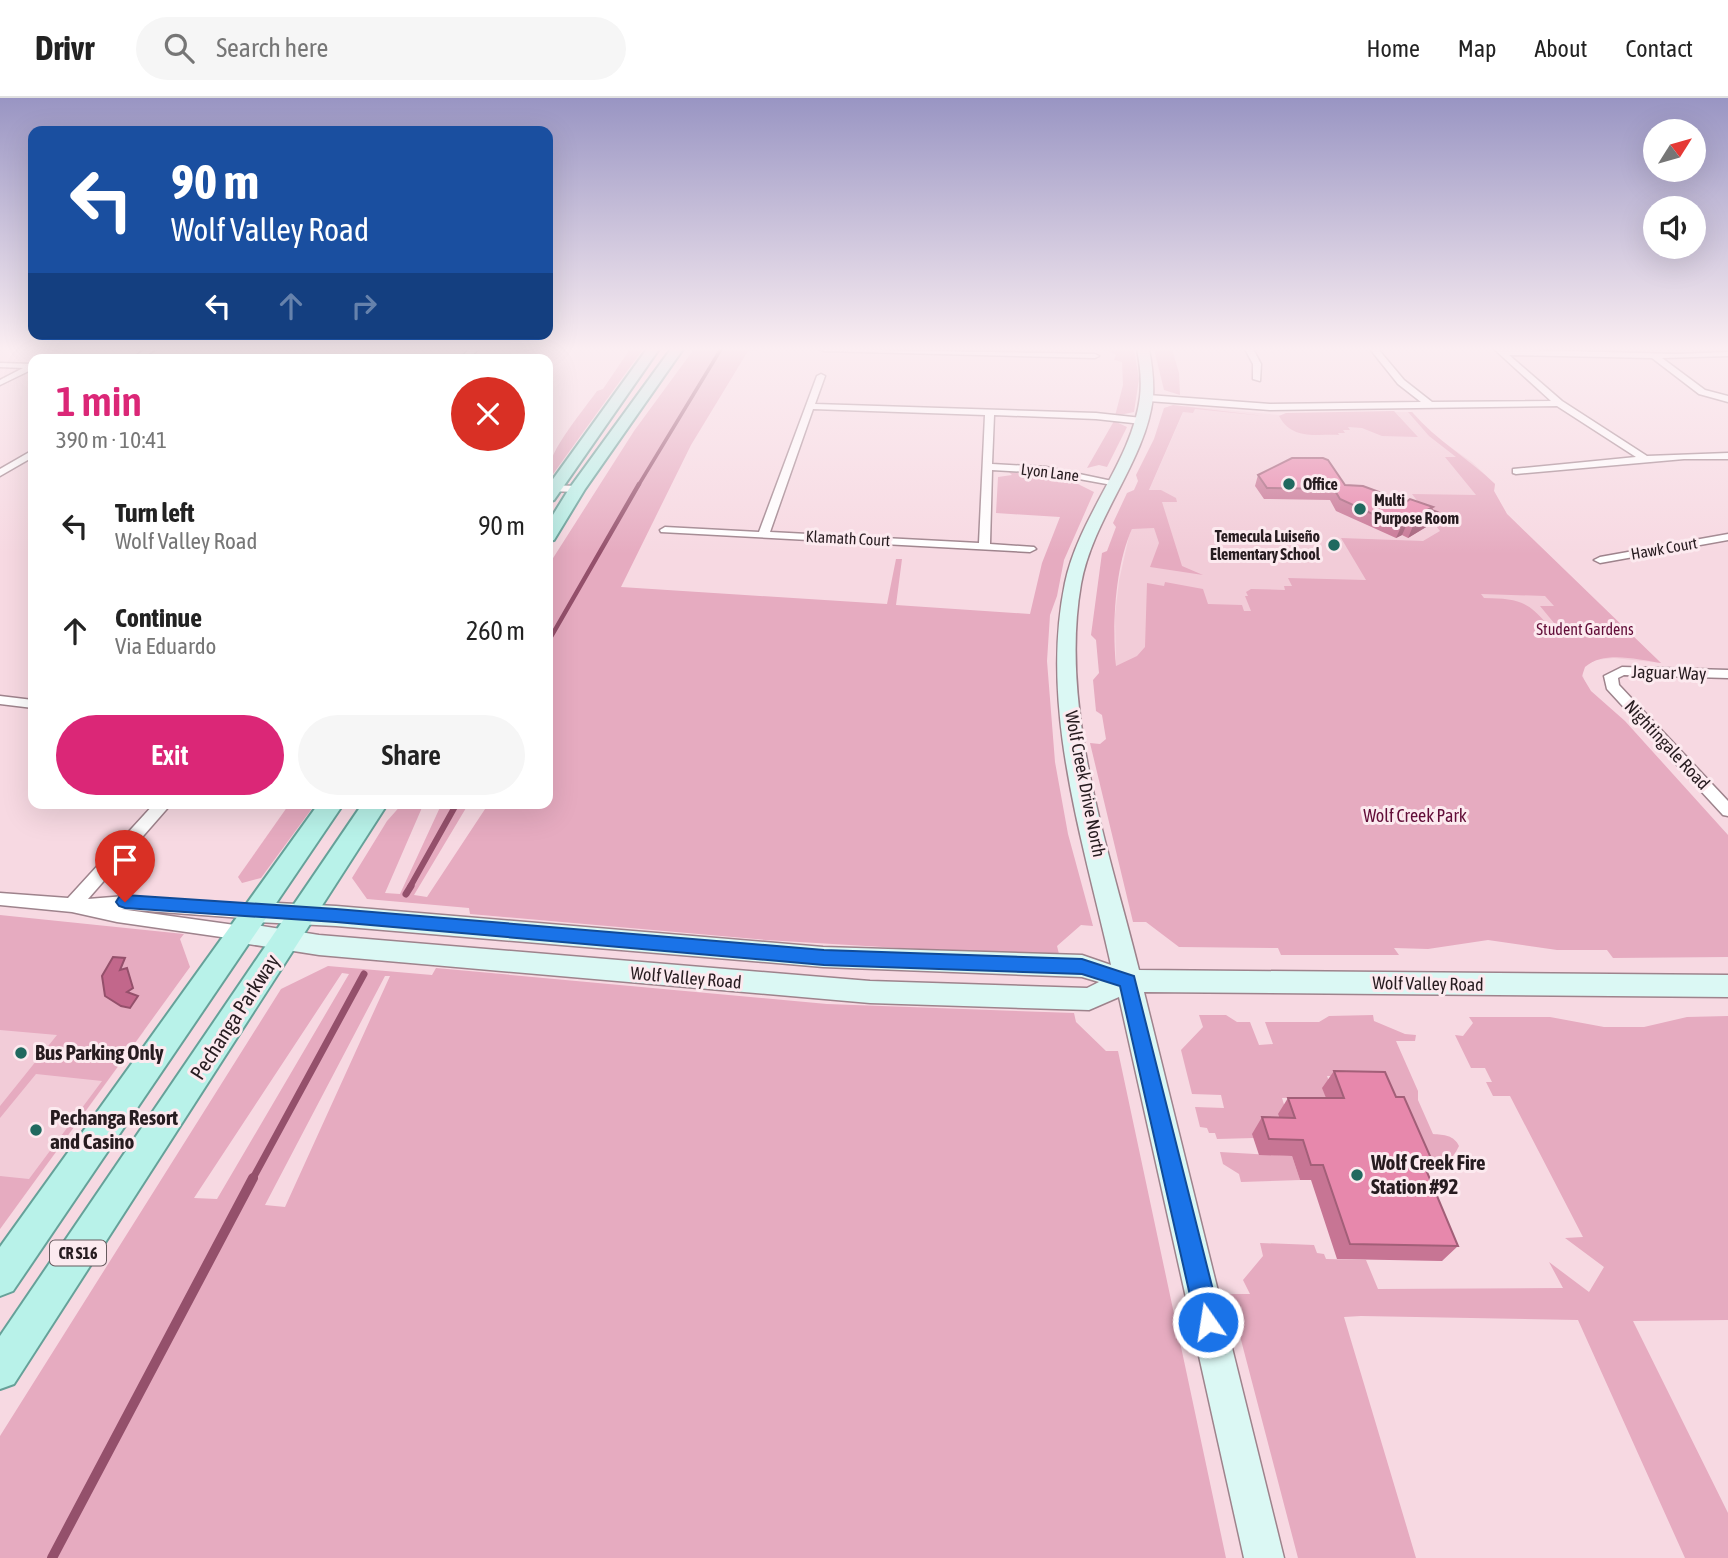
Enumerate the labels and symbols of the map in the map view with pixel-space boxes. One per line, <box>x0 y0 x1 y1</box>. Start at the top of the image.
north arrow <box>1643 119 1706 182</box>
street label: Lyon Lane <box>1020 460 1080 485</box>
place label: Office <box>1303 475 1338 493</box>
marker: Office <box>1281 476 1297 492</box>
place label: Multi Purpose Room <box>1374 491 1459 527</box>
marker: Multi Purpose Room <box>1352 501 1368 517</box>
street label: Klamath Court <box>805 527 891 549</box>
place label: Temecula Luiseño Elementary School <box>1210 527 1321 563</box>
street label: Hawk Court <box>1629 533 1699 563</box>
marker: Temecula Luiseño Elementary School <box>1326 537 1342 553</box>
park label: Student Gardens <box>1536 620 1634 638</box>
street label: Jaguar Way <box>1631 661 1707 684</box>
street label: Nightingale Road <box>1621 696 1714 794</box>
street label: Wolf Creek Drive North <box>1061 709 1110 859</box>
park label: Wolf Creek Park <box>1363 805 1467 826</box>
pin <box>95 830 155 902</box>
street label: Pechanga Parkway <box>185 949 284 1084</box>
street label: Wolf Valley Road <box>630 962 742 993</box>
street label: Wolf Valley Road <box>1372 972 1484 995</box>
place label: Bus Parking Only <box>35 1040 164 1064</box>
marker: Bus Parking Only <box>13 1045 29 1061</box>
place label: Pechanga Resort and Casino <box>50 1105 178 1153</box>
marker: Pechanga Resort and Casino <box>28 1122 44 1138</box>
place label: Wolf Creek Fire Station #92 <box>1370 1150 1485 1198</box>
marker: Wolf Creek Fire Station #92 <box>1349 1167 1365 1183</box>
road number: CR S16 <box>50 1240 106 1266</box>
position arrow <box>1171 1285 1245 1359</box>

